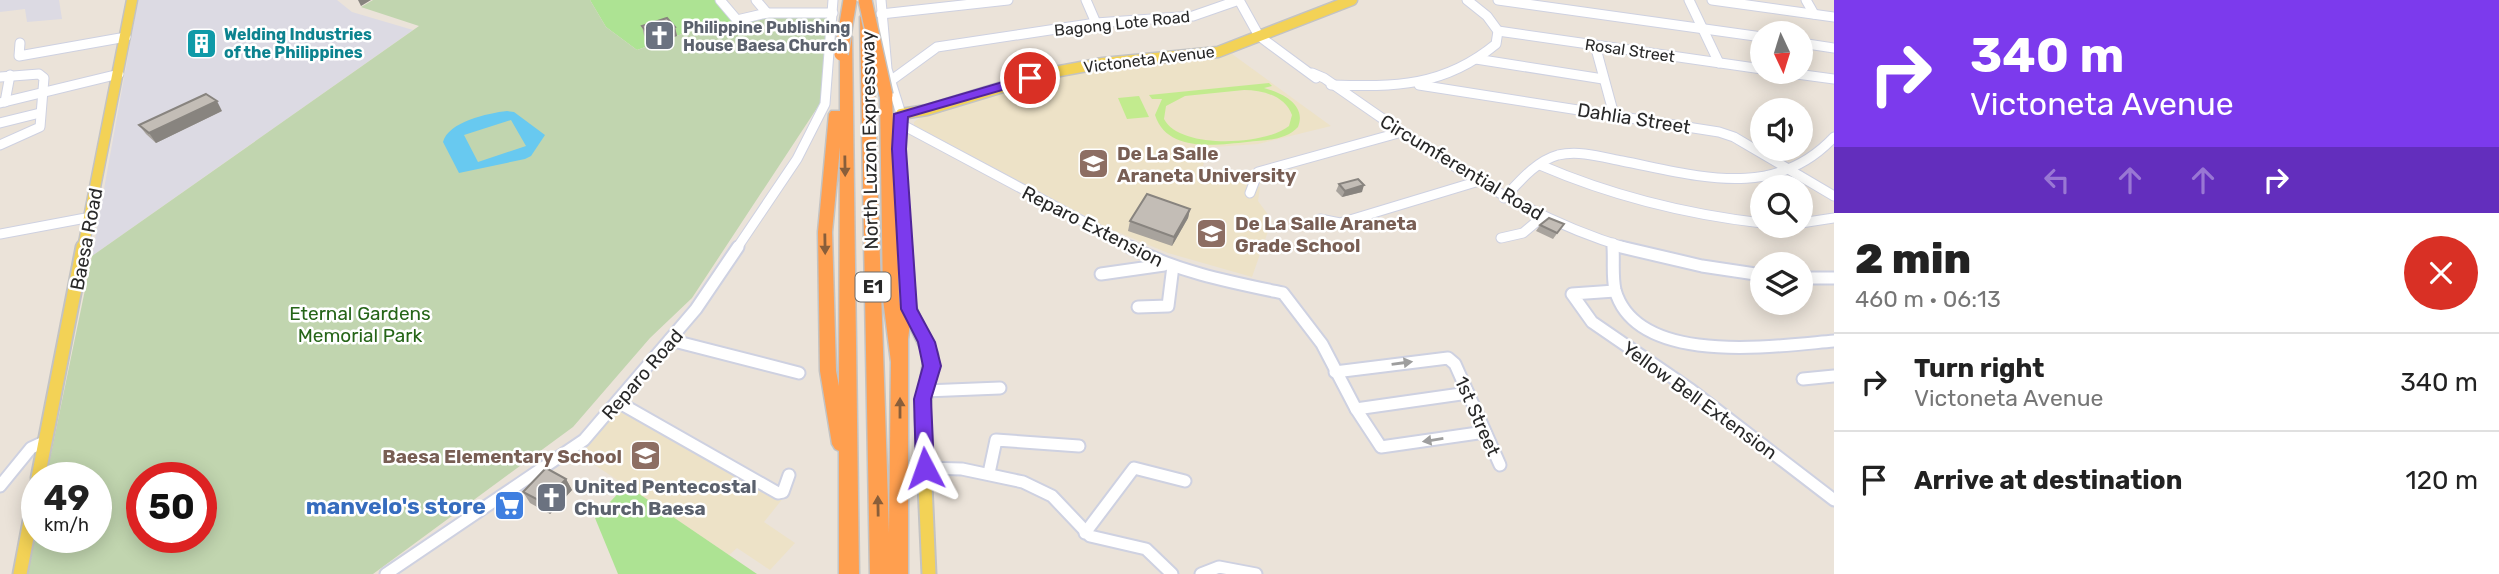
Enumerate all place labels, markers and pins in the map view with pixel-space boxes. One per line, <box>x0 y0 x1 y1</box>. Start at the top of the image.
place label: Philippine Publishing House Baesa Church <box>683 18 851 55</box>
church icon: Philippine Publishing House Baesa Church <box>643 19 677 53</box>
place label: Welding Industries of the Philippines <box>224 25 372 62</box>
building icon: Welding Industries of the Philippines <box>184 26 218 60</box>
pin <box>1000 48 1060 108</box>
place label: De La Salle Araneta University <box>1117 142 1297 187</box>
school or university icon: De La Salle Araneta University <box>1077 147 1111 181</box>
place label: De La Salle Araneta Grade School <box>1235 212 1417 257</box>
school or university icon: De La Salle Araneta Grade School <box>1195 217 1229 251</box>
school or university icon: Baesa Elementary School <box>628 439 662 473</box>
place label: Baesa Elementary School <box>382 445 622 468</box>
place label: United Pentecostal Church Baesa <box>574 475 757 520</box>
church icon: United Pentecostal Church Baesa <box>534 480 568 514</box>
supermarket icon: manvelo's store <box>492 489 526 523</box>
place label: manvelo's store <box>306 492 486 520</box>

